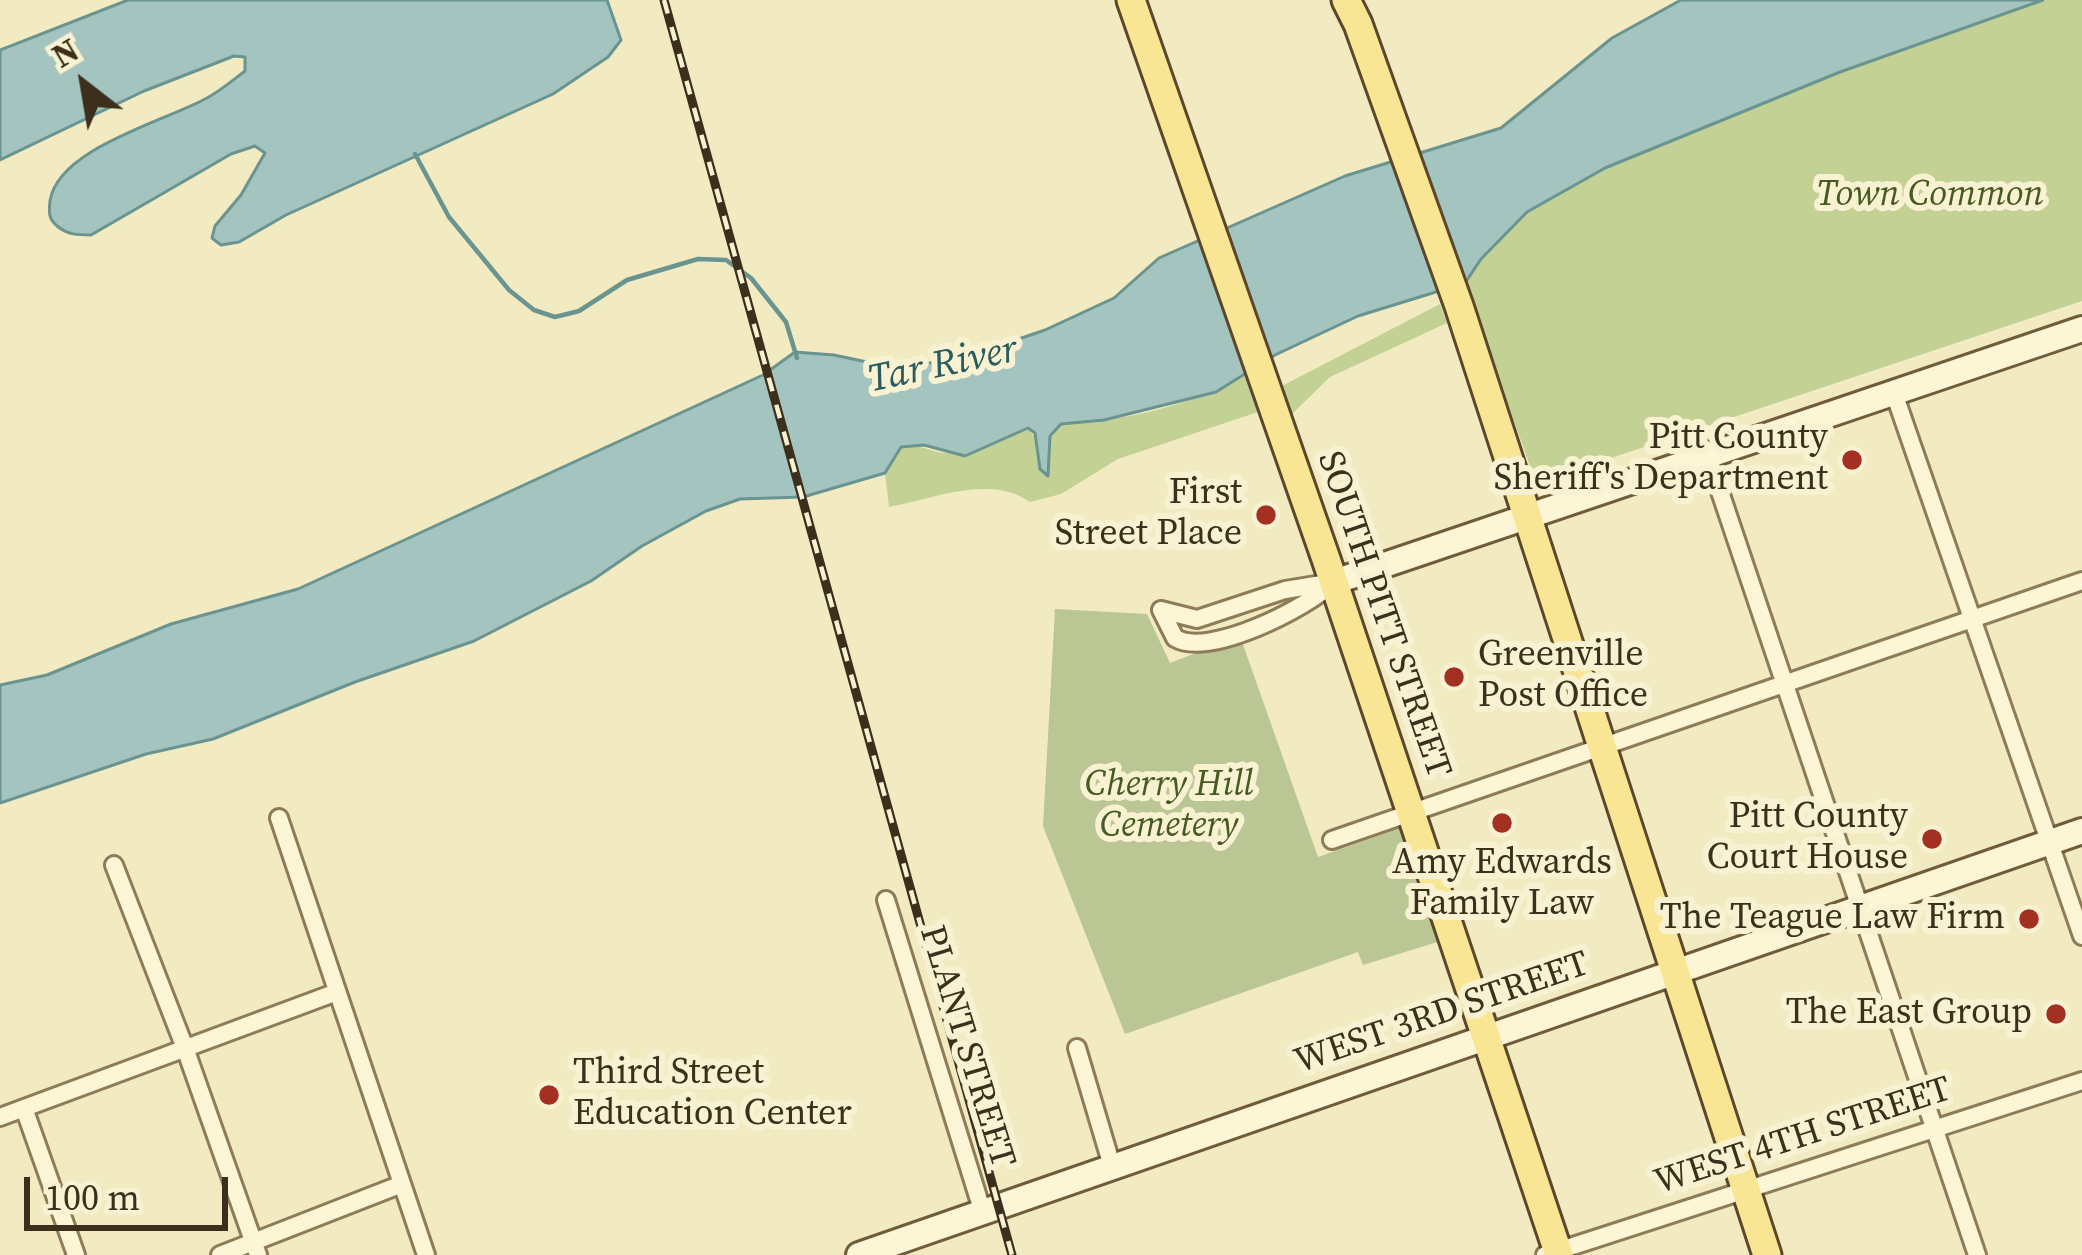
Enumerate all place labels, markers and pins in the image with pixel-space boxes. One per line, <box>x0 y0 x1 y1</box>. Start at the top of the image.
place label: Pitt County Sheriff's Department <box>1494 417 1828 502</box>
marker: Pitt County Sheriff's Department <box>1839 447 1865 473</box>
place label: First Street Place <box>1055 472 1242 557</box>
marker: First Street Place <box>1253 502 1279 528</box>
place label: Greenville Post Office <box>1478 634 1648 719</box>
marker: Greenville Post Office <box>1441 664 1467 690</box>
place label: Pitt County Court House <box>1707 796 1908 881</box>
marker: Amy Edwards Family Law <box>1489 810 1515 836</box>
marker: Pitt County Court House <box>1919 826 1945 852</box>
place label: Amy Edwards Family Law <box>1392 842 1612 927</box>
place label: The Teague Law Firm <box>1660 897 2005 941</box>
marker: The Teague Law Firm <box>2016 906 2042 932</box>
place label: The East Group <box>1786 992 2032 1036</box>
marker: The East Group <box>2043 1001 2069 1027</box>
place label: Third Street Education Center <box>573 1052 852 1137</box>
marker: Third Street Education Center <box>536 1082 562 1108</box>

